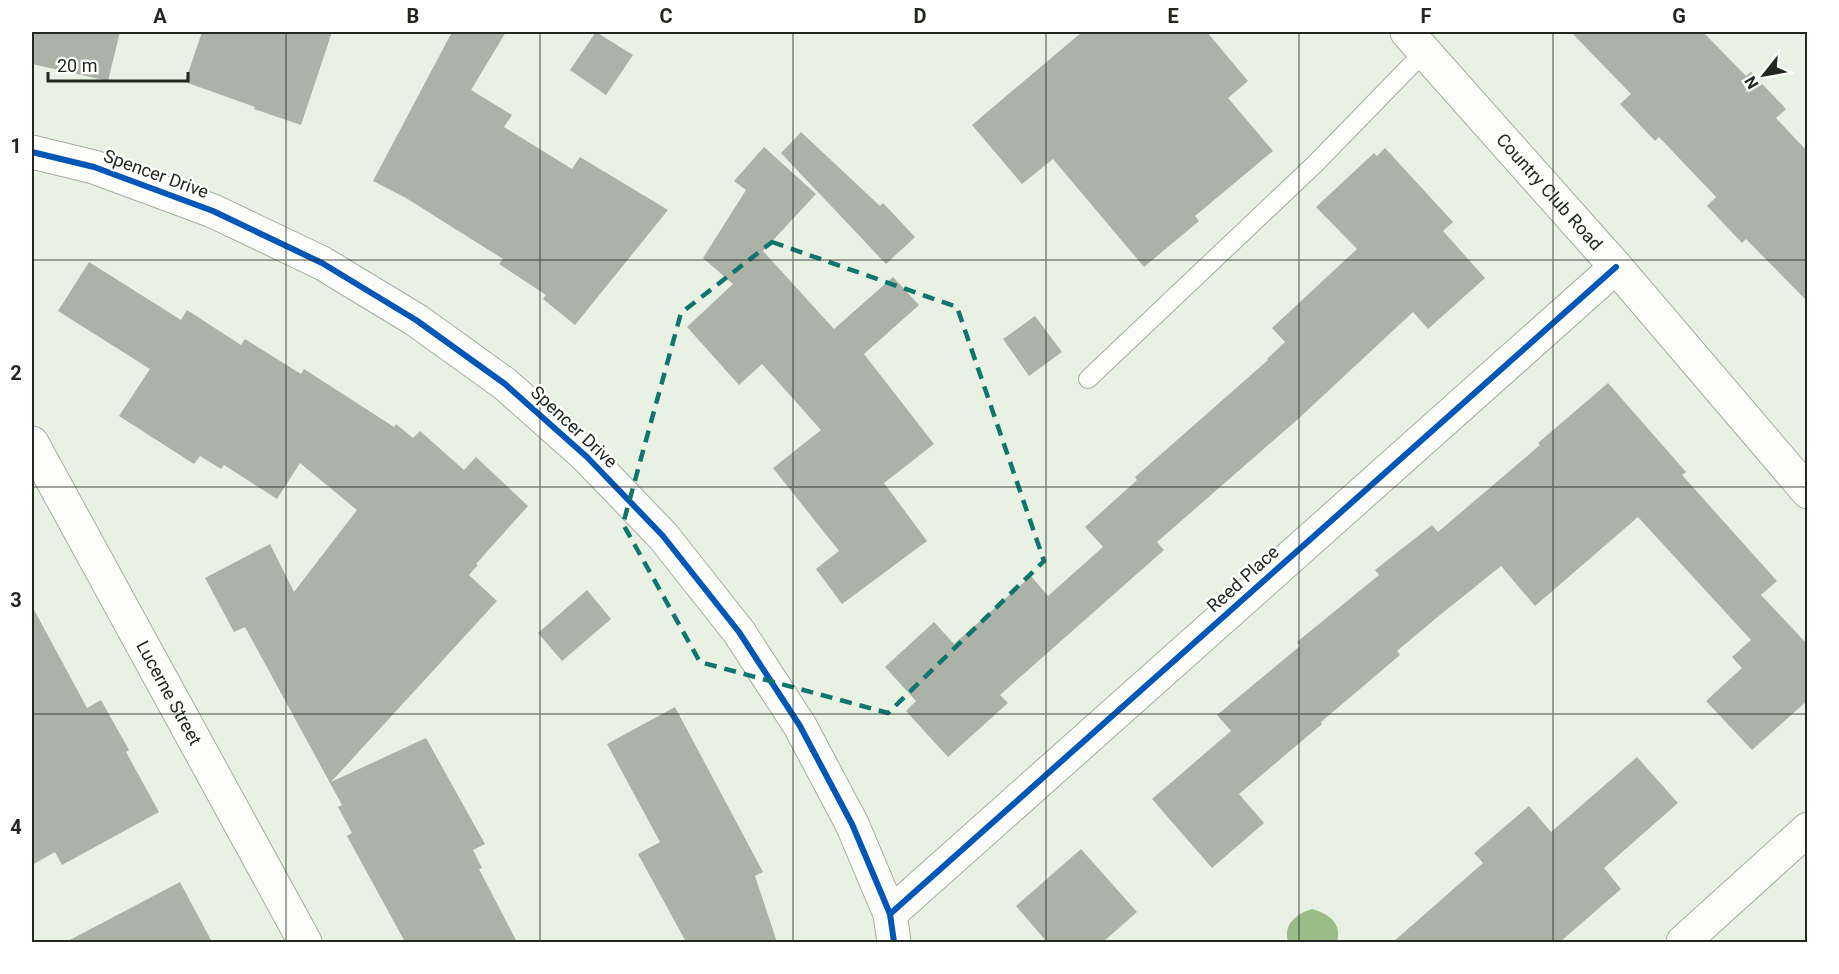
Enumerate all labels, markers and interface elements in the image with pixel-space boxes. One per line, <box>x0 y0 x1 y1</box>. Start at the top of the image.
text: A <box>153 4 167 28</box>
text: B <box>407 4 419 28</box>
text: C <box>659 4 673 28</box>
text: D <box>914 4 927 28</box>
text: E <box>1167 4 1179 28</box>
text: F <box>1421 4 1432 28</box>
text: G <box>1672 4 1686 28</box>
scale bar <box>48 45 188 83</box>
north arrow <box>1734 45 1794 105</box>
text: 20 m <box>57 55 97 76</box>
text: N <box>1741 73 1763 92</box>
street label: Country Club Road <box>1492 129 1607 254</box>
text: 1 <box>10 134 22 158</box>
street label: Spencer Drive <box>101 145 212 202</box>
text: 2 <box>10 361 22 385</box>
street label: Spencer Drive <box>527 381 622 472</box>
street label: Reed Place <box>1202 541 1283 616</box>
text: 3 <box>10 588 22 612</box>
street label: Lucerne Street <box>132 637 206 749</box>
text: 4 <box>10 815 22 839</box>

